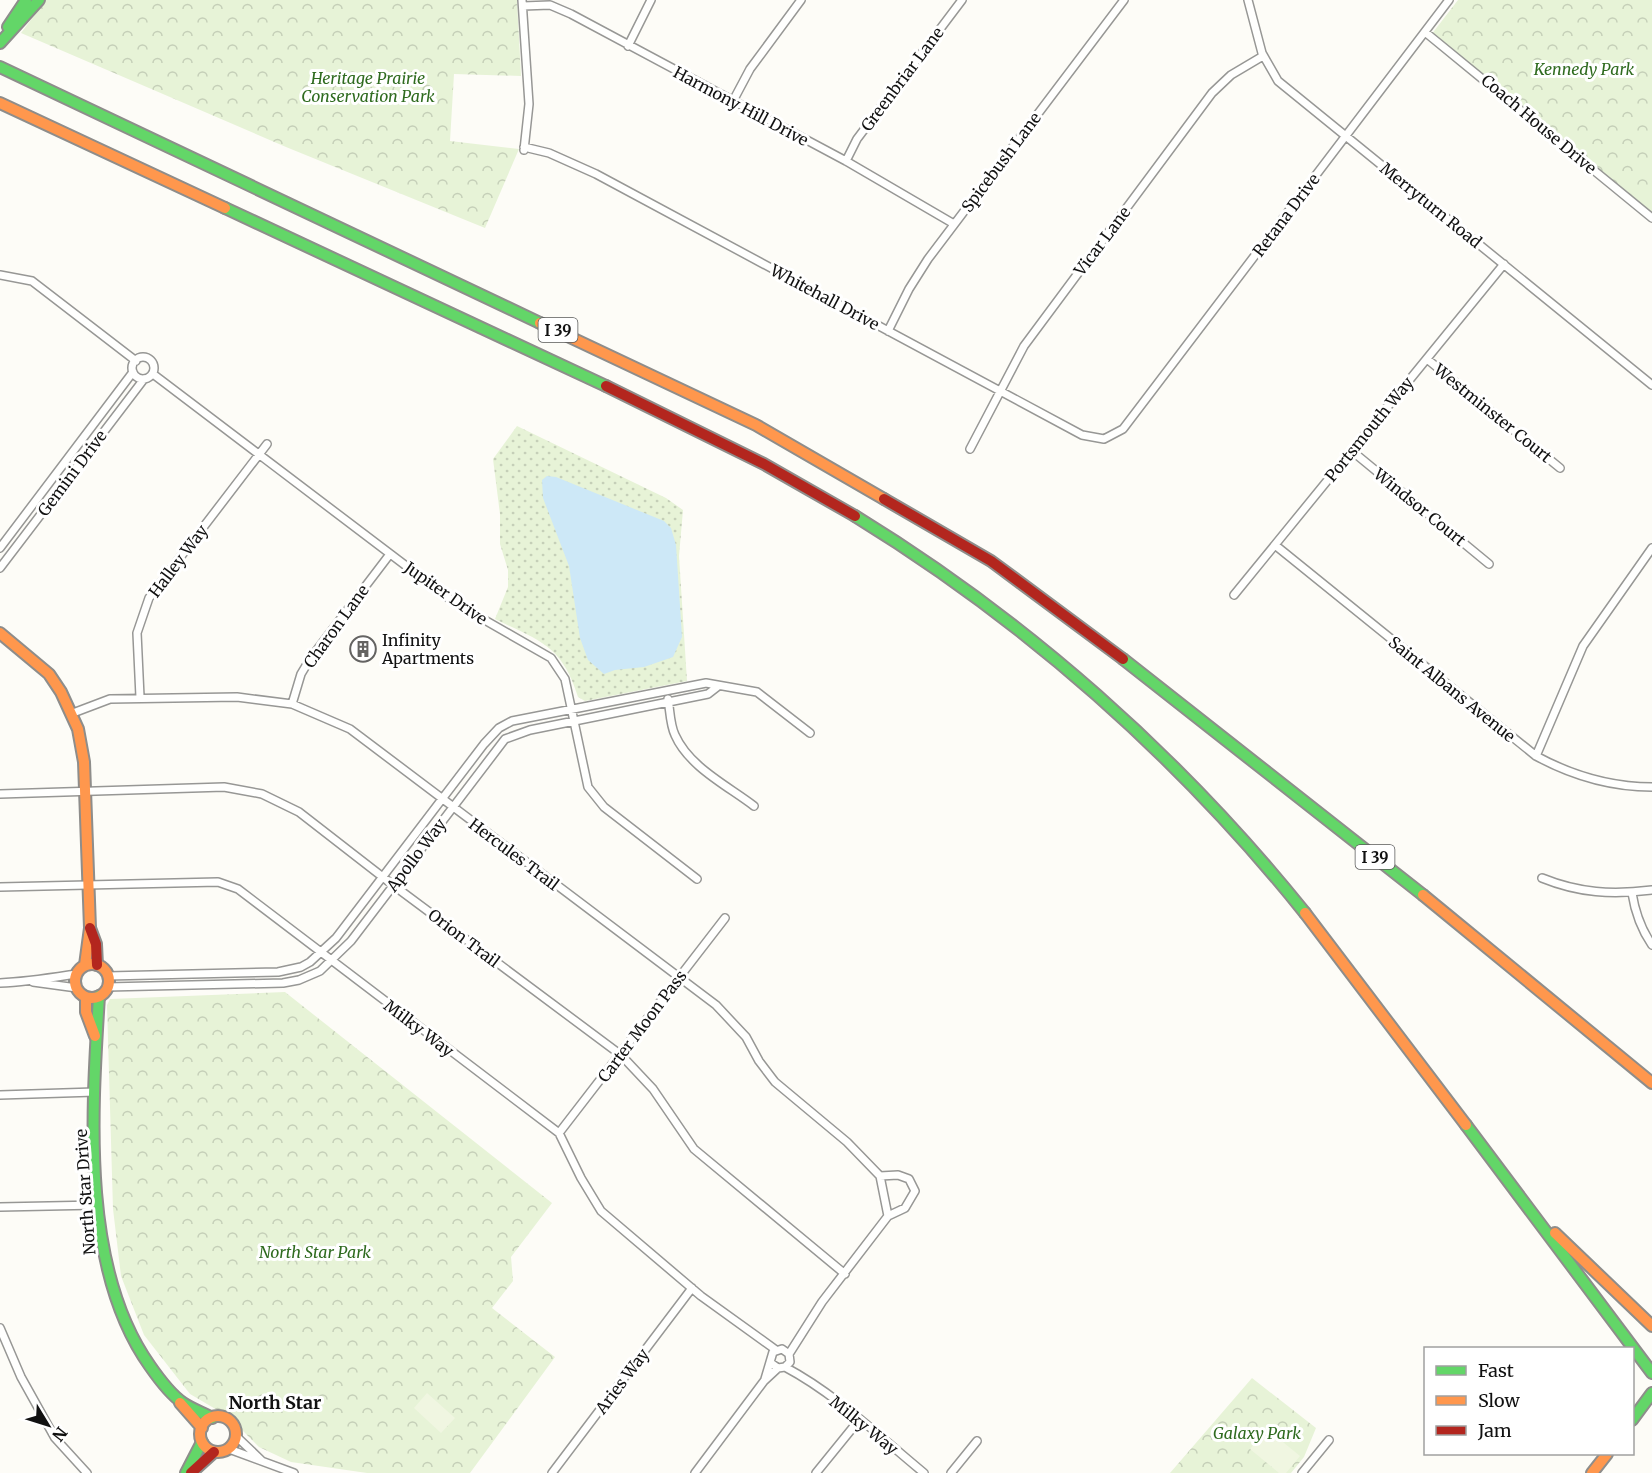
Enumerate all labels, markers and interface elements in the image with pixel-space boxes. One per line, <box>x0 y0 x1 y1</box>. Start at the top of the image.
street label: Greenbriar Lane <box>856 23 948 135</box>
park label: Kennedy Park <box>1533 59 1635 79</box>
street label: Harmony Hill Drive <box>670 62 812 150</box>
park label: Heritage Prairie Conservation Park <box>301 68 435 106</box>
street label: Coach House Drive <box>1477 70 1601 178</box>
street label: Spicebush Lane <box>957 108 1045 216</box>
street label: Merryturn Road <box>1376 158 1486 252</box>
street label: Retana Drive <box>1248 170 1324 260</box>
street label: Vicar Lane <box>1069 203 1134 280</box>
street label: Whitehall Drive <box>766 259 883 334</box>
road number: I 39 <box>538 318 578 342</box>
street label: Westminster Court <box>1429 359 1557 467</box>
street label: Portsmouth Way <box>1321 372 1418 485</box>
street label: Gemini Drive <box>33 426 111 520</box>
street label: Windsor Court <box>1369 463 1471 551</box>
street label: Halley Way <box>144 520 212 601</box>
street label: Jupiter Drive <box>400 556 491 629</box>
street label: Charon Lane <box>299 580 373 672</box>
place label: Infinity Apartments <box>381 630 474 668</box>
street label: Saint Albans Avenue <box>1385 632 1519 746</box>
building icon: Infinity Apartments <box>348 634 378 664</box>
street label: Apollo Way <box>381 814 450 896</box>
street label: Hercules Trail <box>465 814 563 894</box>
road number: I 39 <box>1356 845 1394 869</box>
street label: Orion Trail <box>424 905 504 971</box>
street label: Carter Moon Pass <box>593 966 691 1086</box>
street label: Milky Way <box>380 995 458 1061</box>
street label: North Star Drive <box>71 1128 99 1256</box>
park label: North Star Park <box>259 1242 371 1262</box>
street label: Aries Way <box>590 1344 653 1418</box>
legend <box>1424 1347 1634 1455</box>
text: Fast <box>1478 1359 1514 1382</box>
text: Slow <box>1478 1389 1521 1412</box>
district label: North Star <box>229 1391 321 1414</box>
street label: Milky Way <box>826 1391 903 1459</box>
north arrow <box>18 1395 78 1455</box>
text: Jam <box>1477 1419 1512 1442</box>
text: N <box>48 1423 72 1446</box>
park label: Galaxy Park <box>1213 1423 1301 1443</box>

